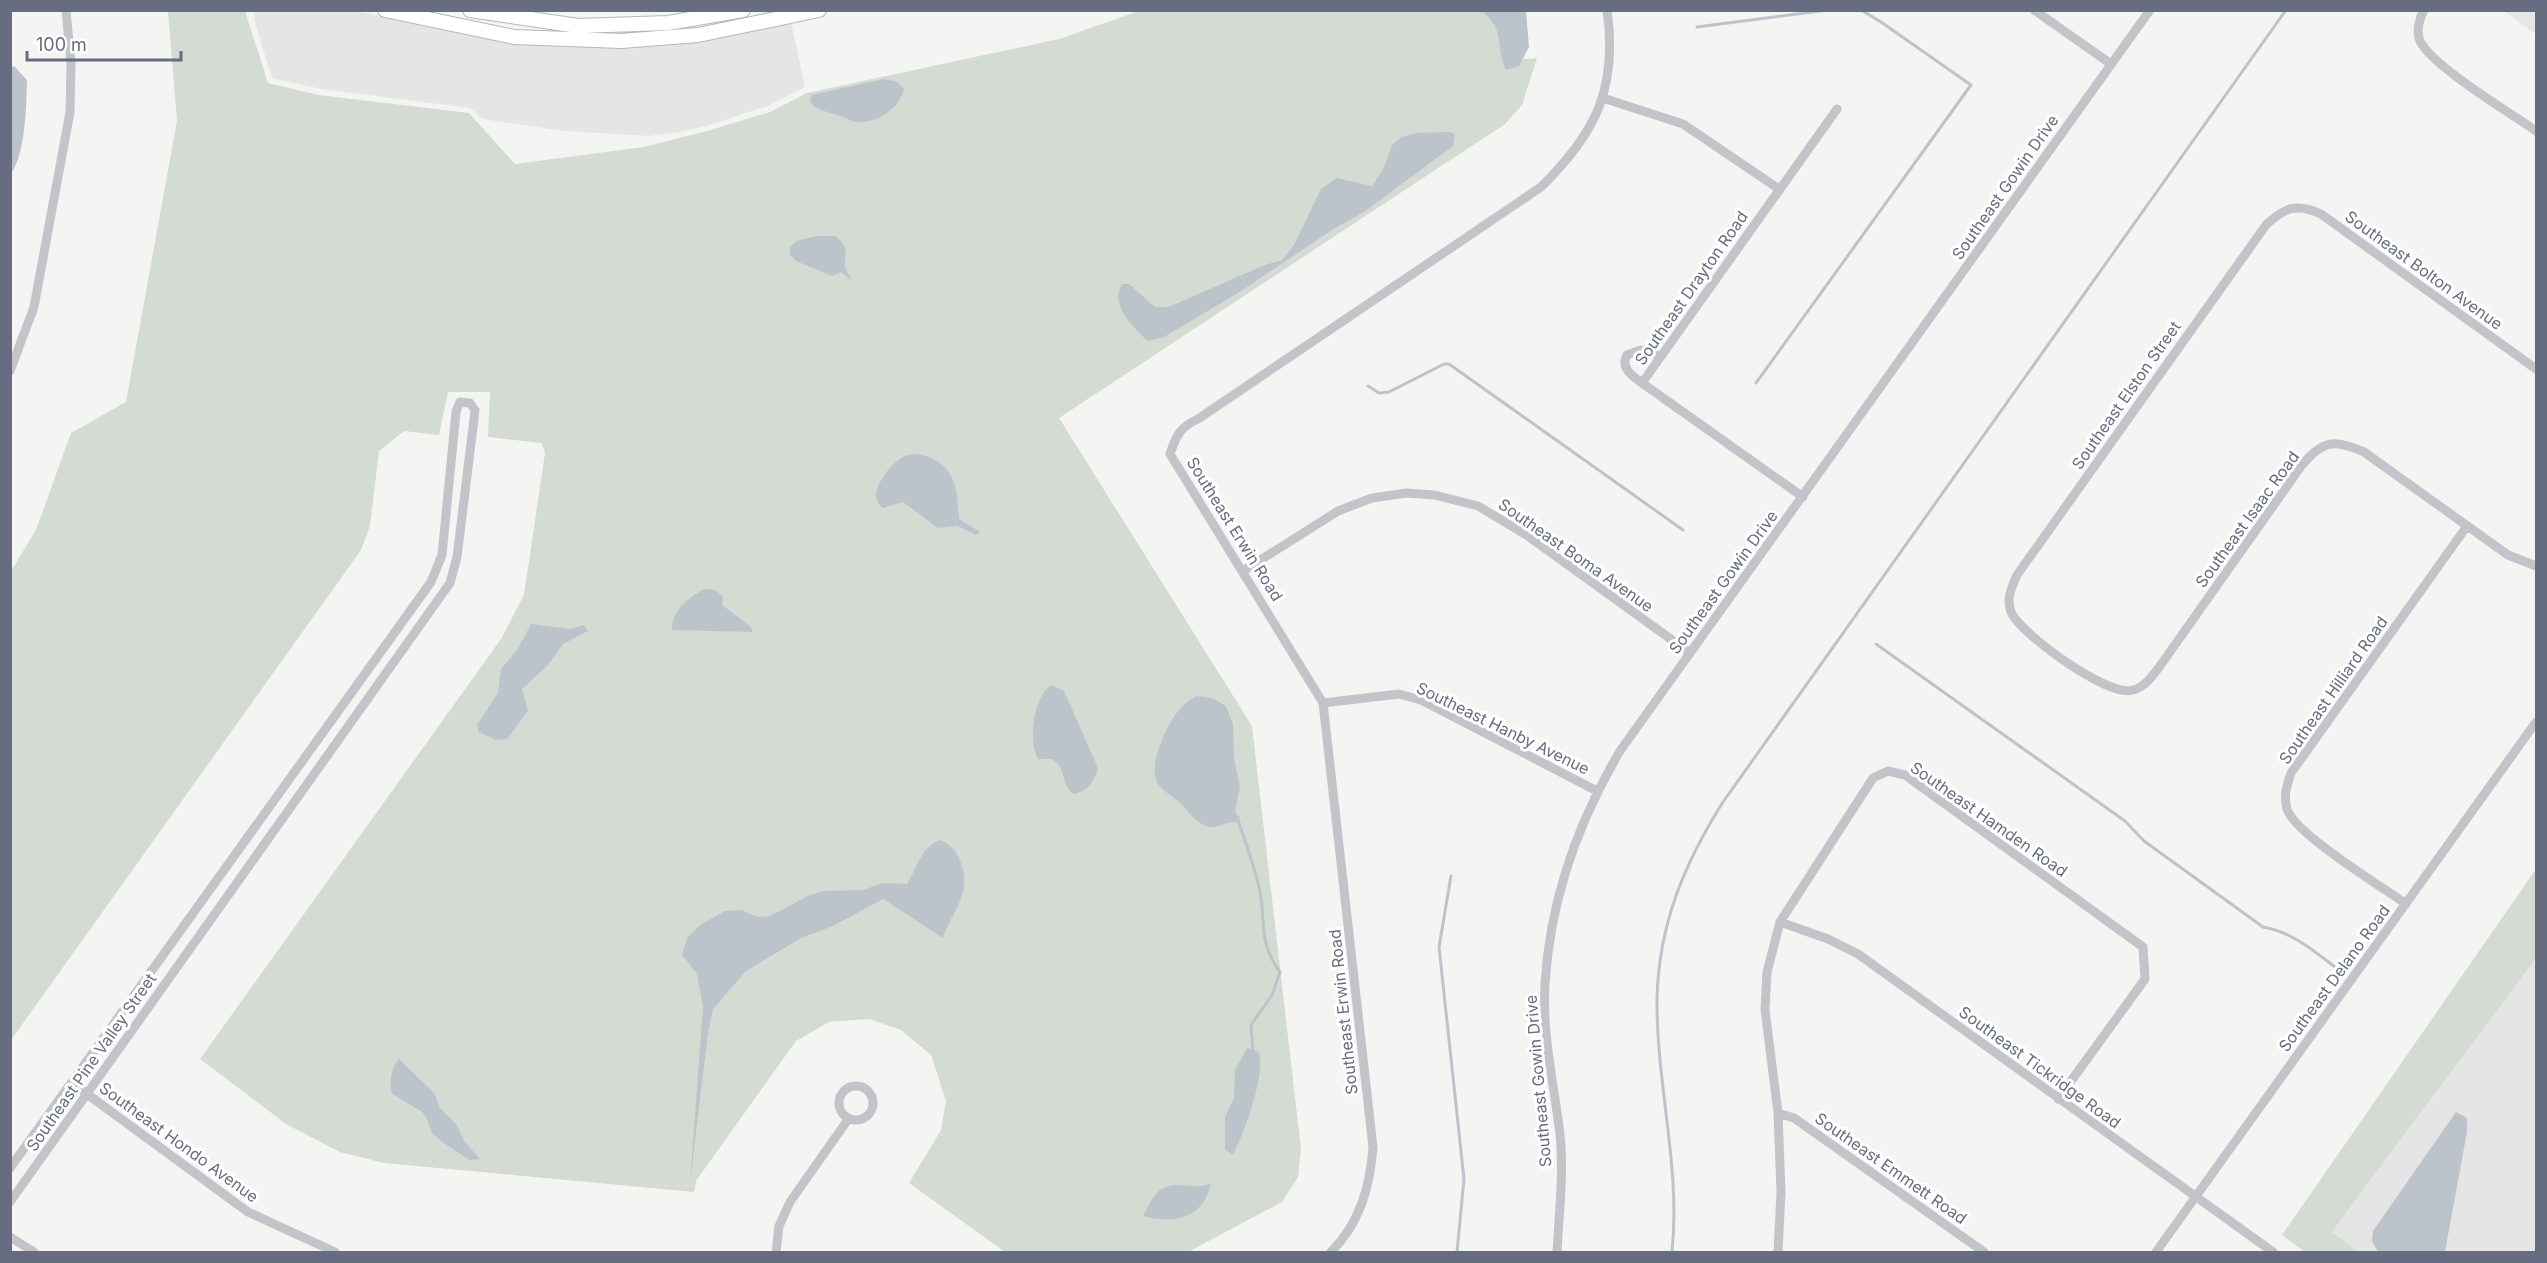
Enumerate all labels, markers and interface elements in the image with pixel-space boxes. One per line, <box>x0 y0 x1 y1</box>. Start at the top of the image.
scale bar <box>27 24 182 62</box>
text: 100 m <box>36 34 87 55</box>
street label: Southeast Gowin Drive <box>1947 111 2063 263</box>
street label: Southeast Bolton Avenue <box>2341 206 2507 334</box>
street label: Southeast Drayton Road <box>1630 207 1752 369</box>
street label: Southeast Elston Street <box>2067 317 2185 473</box>
street label: Southeast Isaac Road <box>2191 447 2303 591</box>
street label: Southeast Erwin Road <box>1183 453 1287 605</box>
street label: Southeast Boma Avenue <box>1495 494 1657 616</box>
street label: Southeast Gowin Drive <box>1664 506 1782 658</box>
street label: Southeast Hilliard Road <box>2274 612 2392 768</box>
street label: Southeast Hanby Avenue <box>1413 677 1593 779</box>
street label: Southeast Hamden Road <box>1907 757 2071 881</box>
street label: Southeast Delano Road <box>2274 901 2394 1055</box>
street label: Southeast Erwin Road <box>1324 928 1362 1096</box>
street label: Southeast Pine Valley Street <box>22 969 160 1155</box>
street label: Southeast Gowin Drive <box>1521 994 1555 1168</box>
street label: Southeast Tickridge Road <box>1955 1002 2125 1132</box>
street label: Southeast Hondo Avenue <box>96 1078 262 1206</box>
street label: Southeast Emmett Road <box>1811 1108 1971 1228</box>

